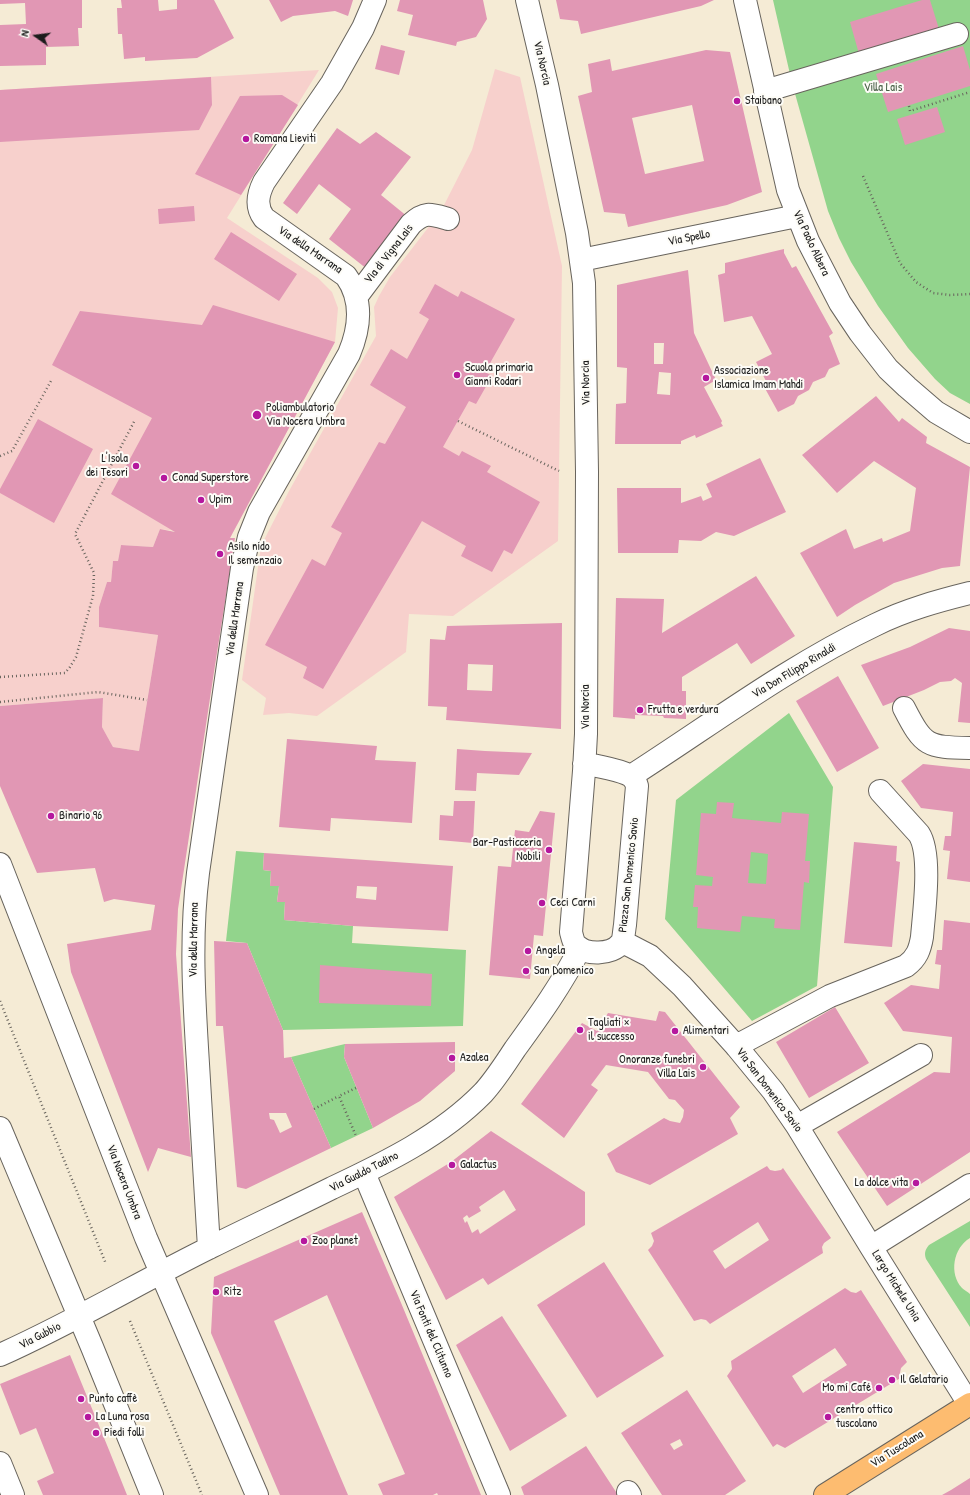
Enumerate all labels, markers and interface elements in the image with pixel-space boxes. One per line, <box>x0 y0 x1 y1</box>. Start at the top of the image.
north arrow <box>16 16 56 56</box>
text: N <box>17 29 32 38</box>
street label: Via Norcia <box>530 40 554 86</box>
park label: Villa Lais <box>864 81 902 95</box>
place label: Staibano <box>745 94 782 108</box>
marker: Staibano <box>732 96 742 106</box>
place label: Romana Lieviti <box>254 132 316 146</box>
marker: Romana Lieviti <box>241 134 251 144</box>
street label: Via Paolo Albera <box>789 208 833 278</box>
street label: Via di Vigna Lais <box>361 222 417 286</box>
street label: Via della Marrana <box>275 223 345 277</box>
street label: Via Spello <box>667 227 711 249</box>
street label: Via Norcia <box>578 360 594 406</box>
place label: Scuola primaria Gianni Rodari <box>465 361 533 389</box>
place label: Associazione Islamica Imam Mahdi <box>714 364 803 392</box>
marker: Scuola primaria Gianni Rodari <box>452 370 462 380</box>
marker: Associazione Islamica Imam Mahdi <box>701 373 711 383</box>
place label: Poliambulatorio Via Nocera Umbra <box>266 401 345 429</box>
marker: Poliambulatorio Via Nocera Umbra <box>251 409 263 421</box>
place label: L'Isola dei Tesori <box>86 452 128 480</box>
marker: L'Isola dei Tesori <box>131 461 141 471</box>
place label: Conad Superstore <box>172 471 249 485</box>
marker: Conad Superstore <box>159 473 169 483</box>
place label: Upim <box>209 493 232 507</box>
marker: Upim <box>196 495 206 505</box>
place label: Asilo nido Il semenzaio <box>228 540 282 568</box>
marker: Asilo nido Il semenzaio <box>215 549 225 559</box>
street label: Via della Marrana <box>223 581 247 657</box>
street label: Via Don Filippo Rinaldi <box>749 640 839 702</box>
street label: Via Norcia <box>579 685 593 729</box>
place label: Frutta e verdura <box>648 703 718 717</box>
marker: Frutta e verdura <box>635 705 645 715</box>
place label: Binario 96 <box>59 809 102 823</box>
marker: Binario 96 <box>46 811 56 821</box>
street label: Piazza San Domenico Savio <box>616 817 642 933</box>
place label: Bar-Pasticceria Nobili <box>473 836 541 864</box>
marker: Bar-Pasticceria Nobili <box>544 845 554 855</box>
place label: Ceci Carni <box>550 896 595 910</box>
marker: Ceci Carni <box>537 898 547 908</box>
street label: Via della Marrana <box>186 902 202 978</box>
place label: Angela <box>536 944 565 958</box>
marker: Angela <box>523 946 533 956</box>
place label: San Domenico <box>534 964 593 978</box>
marker: San Domenico <box>521 966 531 976</box>
place label: Tagliati × il successo <box>588 1016 634 1044</box>
place label: Alimentari <box>683 1024 729 1038</box>
marker: Tagliati × il successo <box>575 1025 585 1035</box>
marker: Alimentari <box>670 1026 680 1036</box>
street label: Via San Domenico Savio <box>733 1045 805 1135</box>
place label: Azalea <box>460 1051 488 1065</box>
marker: Azalea <box>447 1053 457 1063</box>
place label: Onoranze funebri Villa Lais <box>619 1053 695 1081</box>
marker: Onoranze funebri Villa Lais <box>698 1062 708 1072</box>
street label: Via Nocera Umbra <box>103 1143 145 1221</box>
street label: Via Gualdo Tadino <box>327 1148 401 1196</box>
place label: Galactus <box>460 1158 497 1172</box>
marker: Galactus <box>447 1160 457 1170</box>
place label: La dolce vita <box>855 1176 908 1190</box>
marker: La dolce vita <box>911 1178 921 1188</box>
place label: Zoo planet <box>312 1234 358 1248</box>
marker: Zoo planet <box>299 1236 309 1246</box>
street label: Largo Michele Unia <box>868 1248 924 1324</box>
place label: Ritz <box>224 1285 241 1299</box>
marker: Ritz <box>211 1287 221 1297</box>
street label: Via Fonti del Clitunno <box>406 1288 456 1380</box>
street label: Via Gubbio <box>17 1319 63 1353</box>
place label: Il Gelatario <box>900 1373 948 1387</box>
marker: Il Gelatario <box>887 1375 897 1385</box>
place label: Mo mí Café <box>822 1381 871 1395</box>
marker: Mo mí Café <box>874 1383 884 1393</box>
place label: Punto caffè <box>89 1392 137 1406</box>
marker: Punto caffè <box>76 1394 86 1404</box>
place label: centro ottico tuscolano <box>836 1403 892 1431</box>
place label: La Luna rosa <box>96 1410 149 1424</box>
marker: La Luna rosa <box>83 1412 93 1422</box>
marker: centro ottico tuscolano <box>823 1412 833 1422</box>
place label: Piedi folli <box>104 1426 144 1440</box>
street label: Via Tuscolana <box>868 1427 926 1471</box>
marker: Piedi folli <box>91 1428 101 1438</box>

